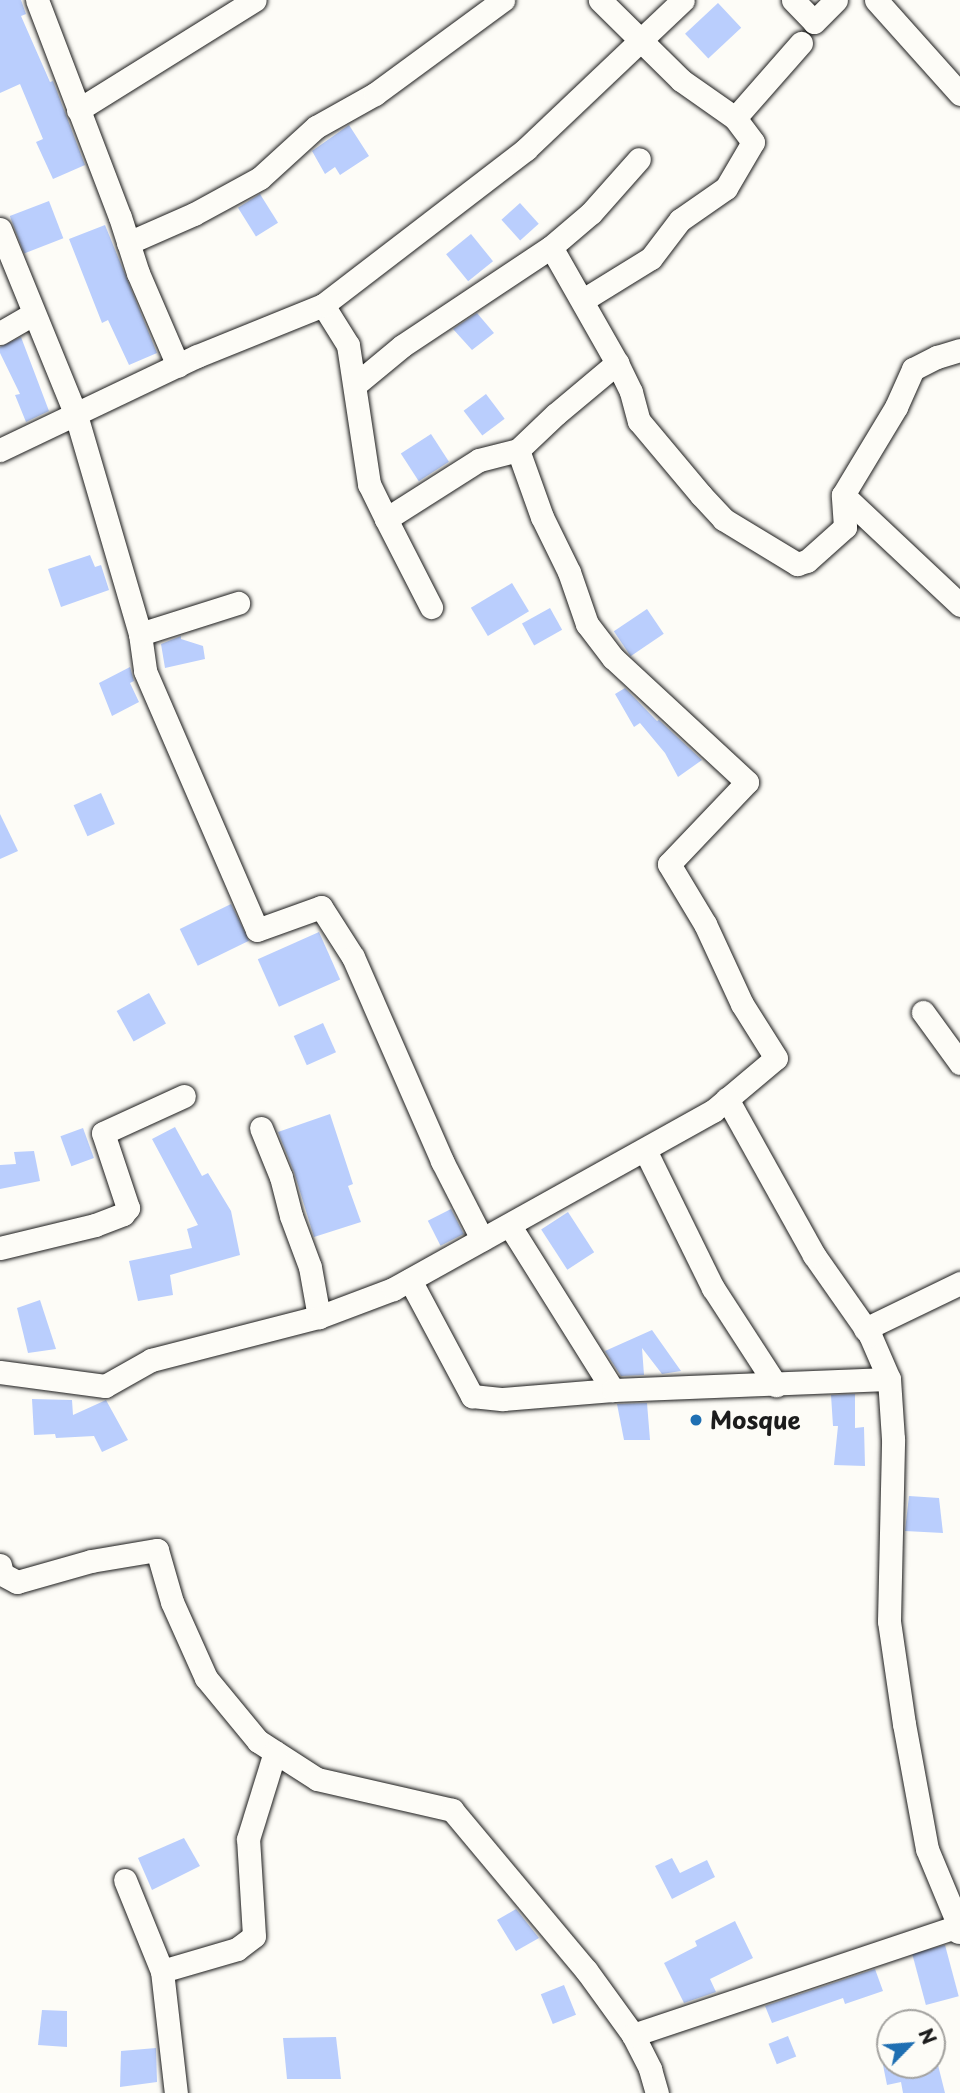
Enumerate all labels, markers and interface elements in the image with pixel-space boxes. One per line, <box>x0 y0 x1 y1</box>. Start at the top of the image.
place label: Mosque <box>710 1406 801 1434</box>
marker: Mosque <box>688 1412 704 1428</box>
north arrow <box>876 2009 946 2079</box>
text: N <box>912 2023 944 2049</box>

